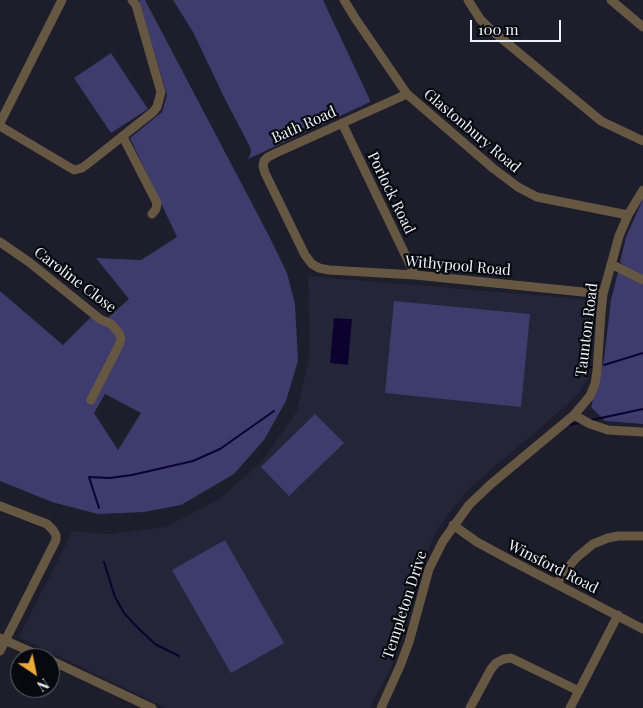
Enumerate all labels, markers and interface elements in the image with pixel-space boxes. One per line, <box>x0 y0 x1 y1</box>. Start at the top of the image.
scale bar <box>473 10 564 42</box>
text: 100 m <box>478 19 519 39</box>
street label: Glastonbury Road <box>420 85 524 177</box>
street label: Bath Road <box>269 103 339 147</box>
street label: Porlock Road <box>363 149 419 237</box>
street label: Caroline Close <box>30 243 120 317</box>
street label: Withypool Road <box>404 252 512 280</box>
street label: Taunton Road <box>572 282 602 378</box>
street label: Winsford Road <box>505 536 601 598</box>
street label: Templeton Drive <box>379 549 431 661</box>
north arrow <box>10 648 60 698</box>
text: N <box>34 674 53 696</box>

